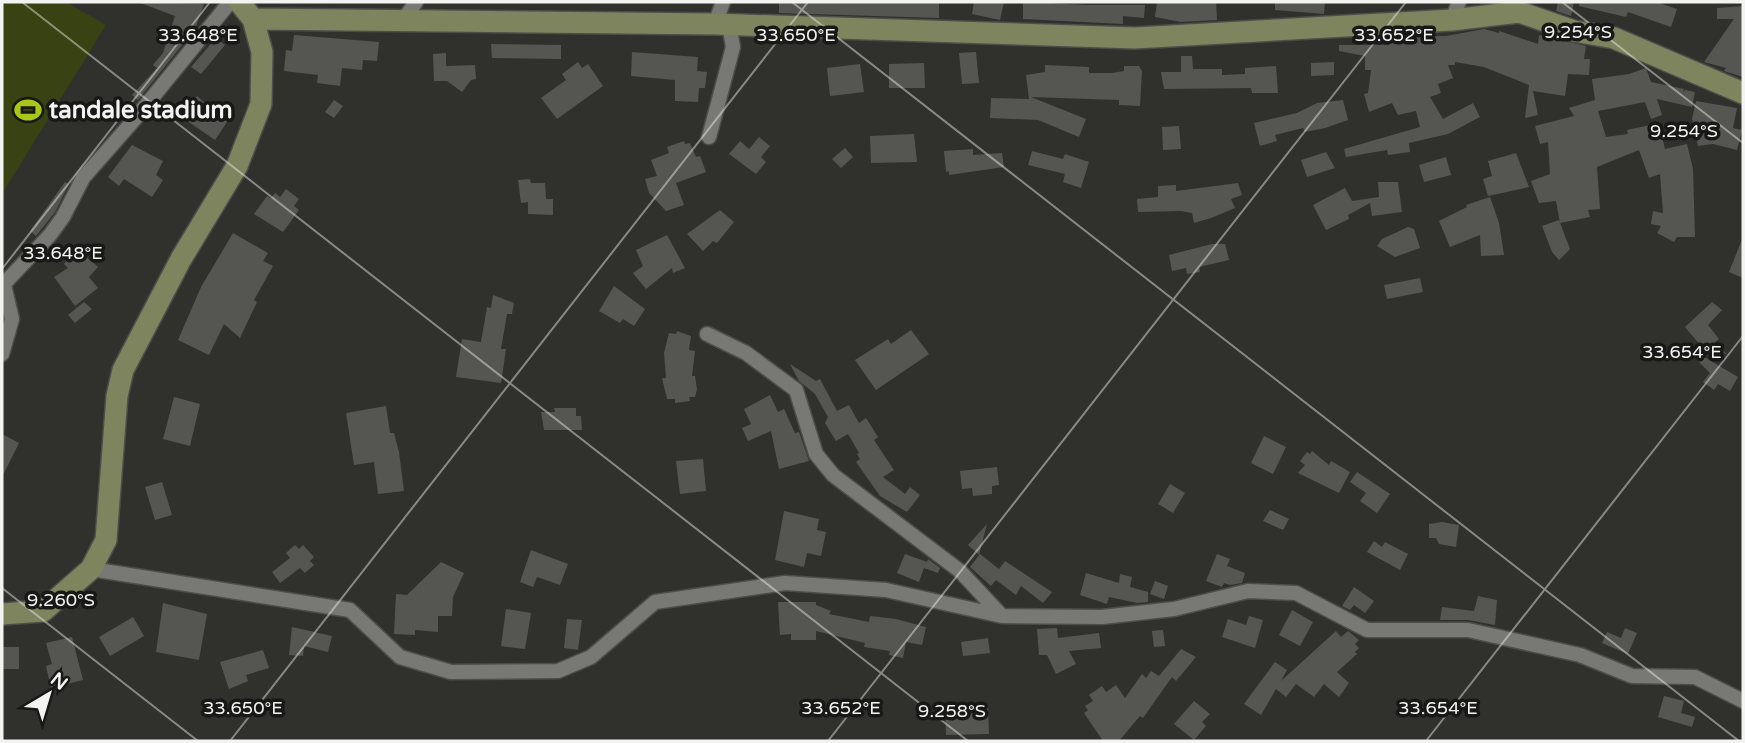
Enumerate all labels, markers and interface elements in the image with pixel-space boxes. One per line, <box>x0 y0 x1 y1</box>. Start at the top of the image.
text: 9.254°S <box>1544 21 1612 43</box>
text: 33.648°E <box>158 24 238 46</box>
text: 33.650°E <box>756 24 836 46</box>
text: 33.652°E <box>1354 24 1434 46</box>
sports icon: tandale stadium <box>13 95 43 125</box>
place label: tandale stadium <box>49 96 233 125</box>
text: 9.254°S <box>1650 120 1718 142</box>
text: 33.648°E <box>23 242 103 264</box>
text: 33.654°E <box>1642 341 1722 363</box>
text: 9.260°S <box>27 589 95 611</box>
north arrow <box>14 659 84 729</box>
text: N <box>46 668 72 695</box>
text: 33.650°E <box>203 697 283 719</box>
text: 33.652°E <box>801 697 881 719</box>
text: 33.654°E <box>1398 697 1478 719</box>
text: 9.258°S <box>918 700 986 722</box>

